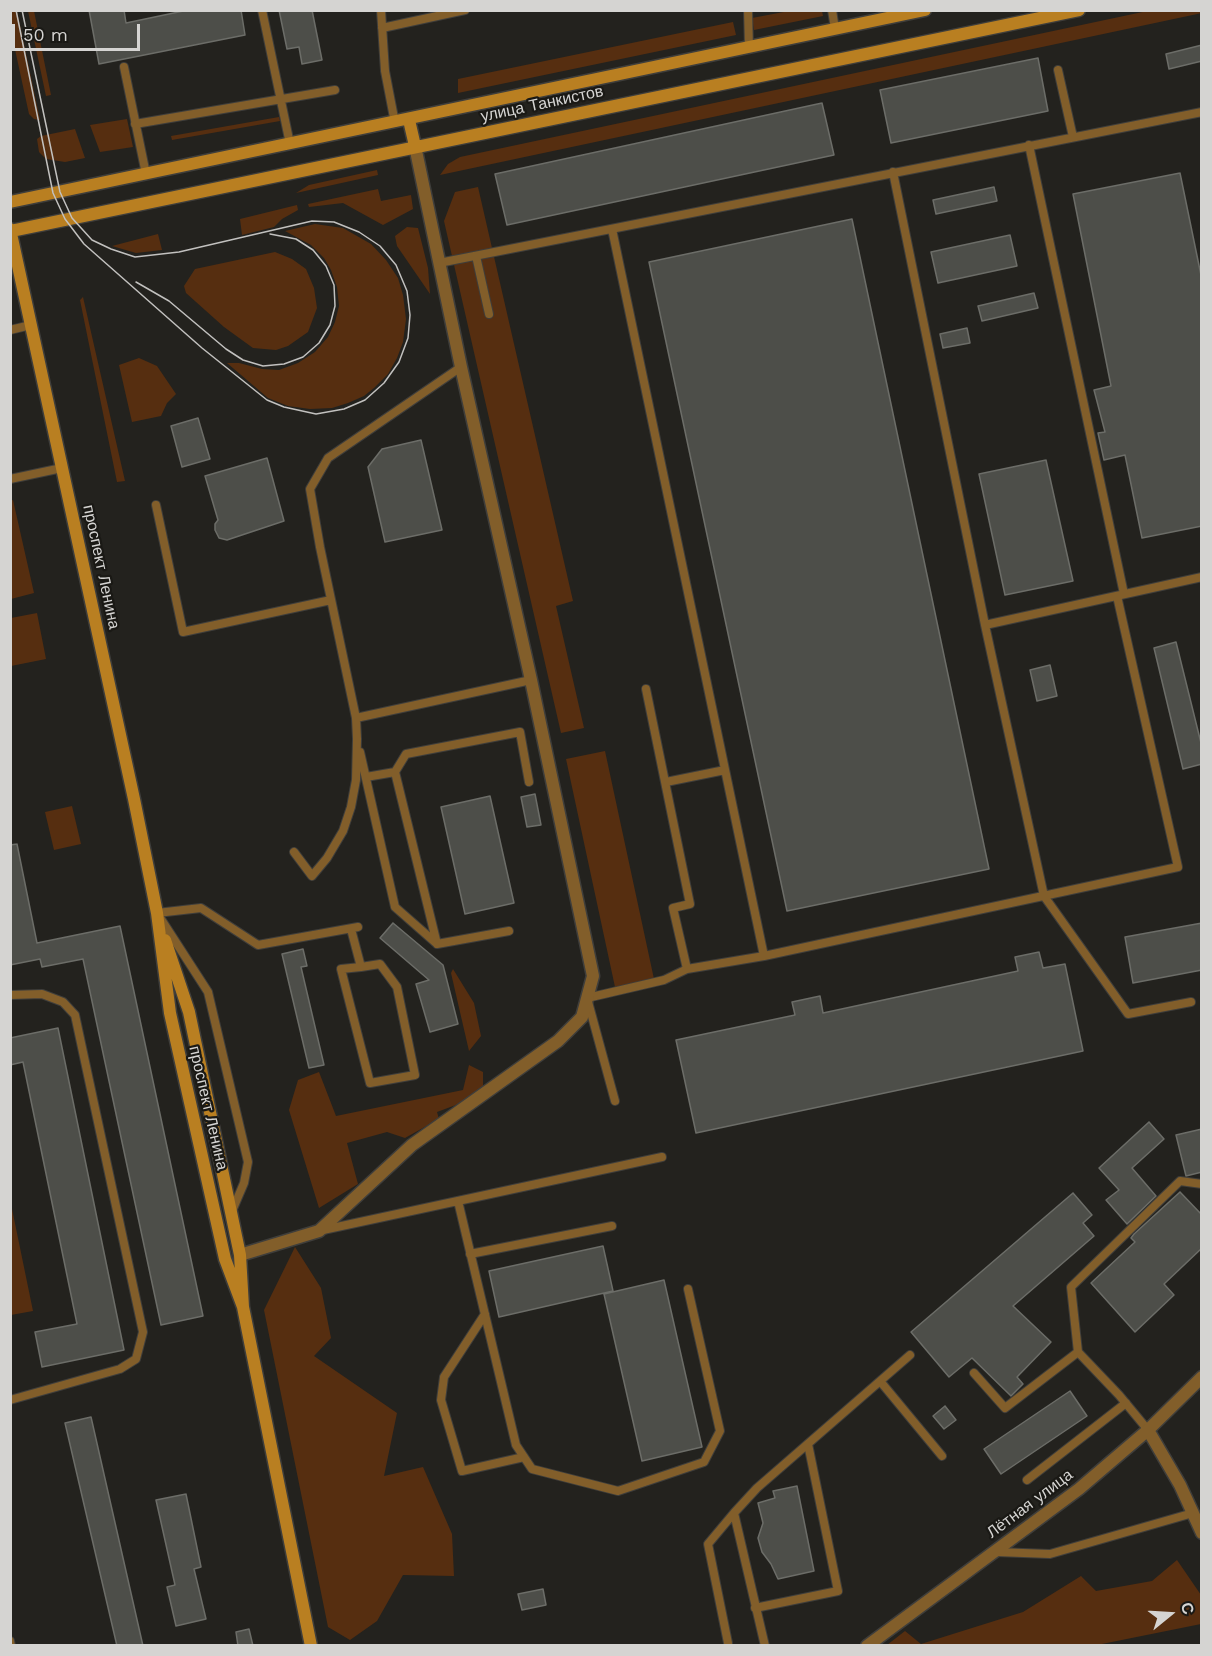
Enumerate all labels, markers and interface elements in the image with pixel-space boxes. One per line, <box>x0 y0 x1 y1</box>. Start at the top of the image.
scale bar <box>15 12 142 50</box>
text: 50 m <box>23 24 68 45</box>
street label: улица Танкистов <box>479 82 605 126</box>
street label: проспект Ленина <box>78 503 124 631</box>
street label: проспект Ленина <box>184 1044 232 1172</box>
street label: Лётная улица <box>983 1465 1077 1543</box>
north arrow <box>1140 1584 1200 1644</box>
text: С <box>1177 1600 1198 1617</box>

